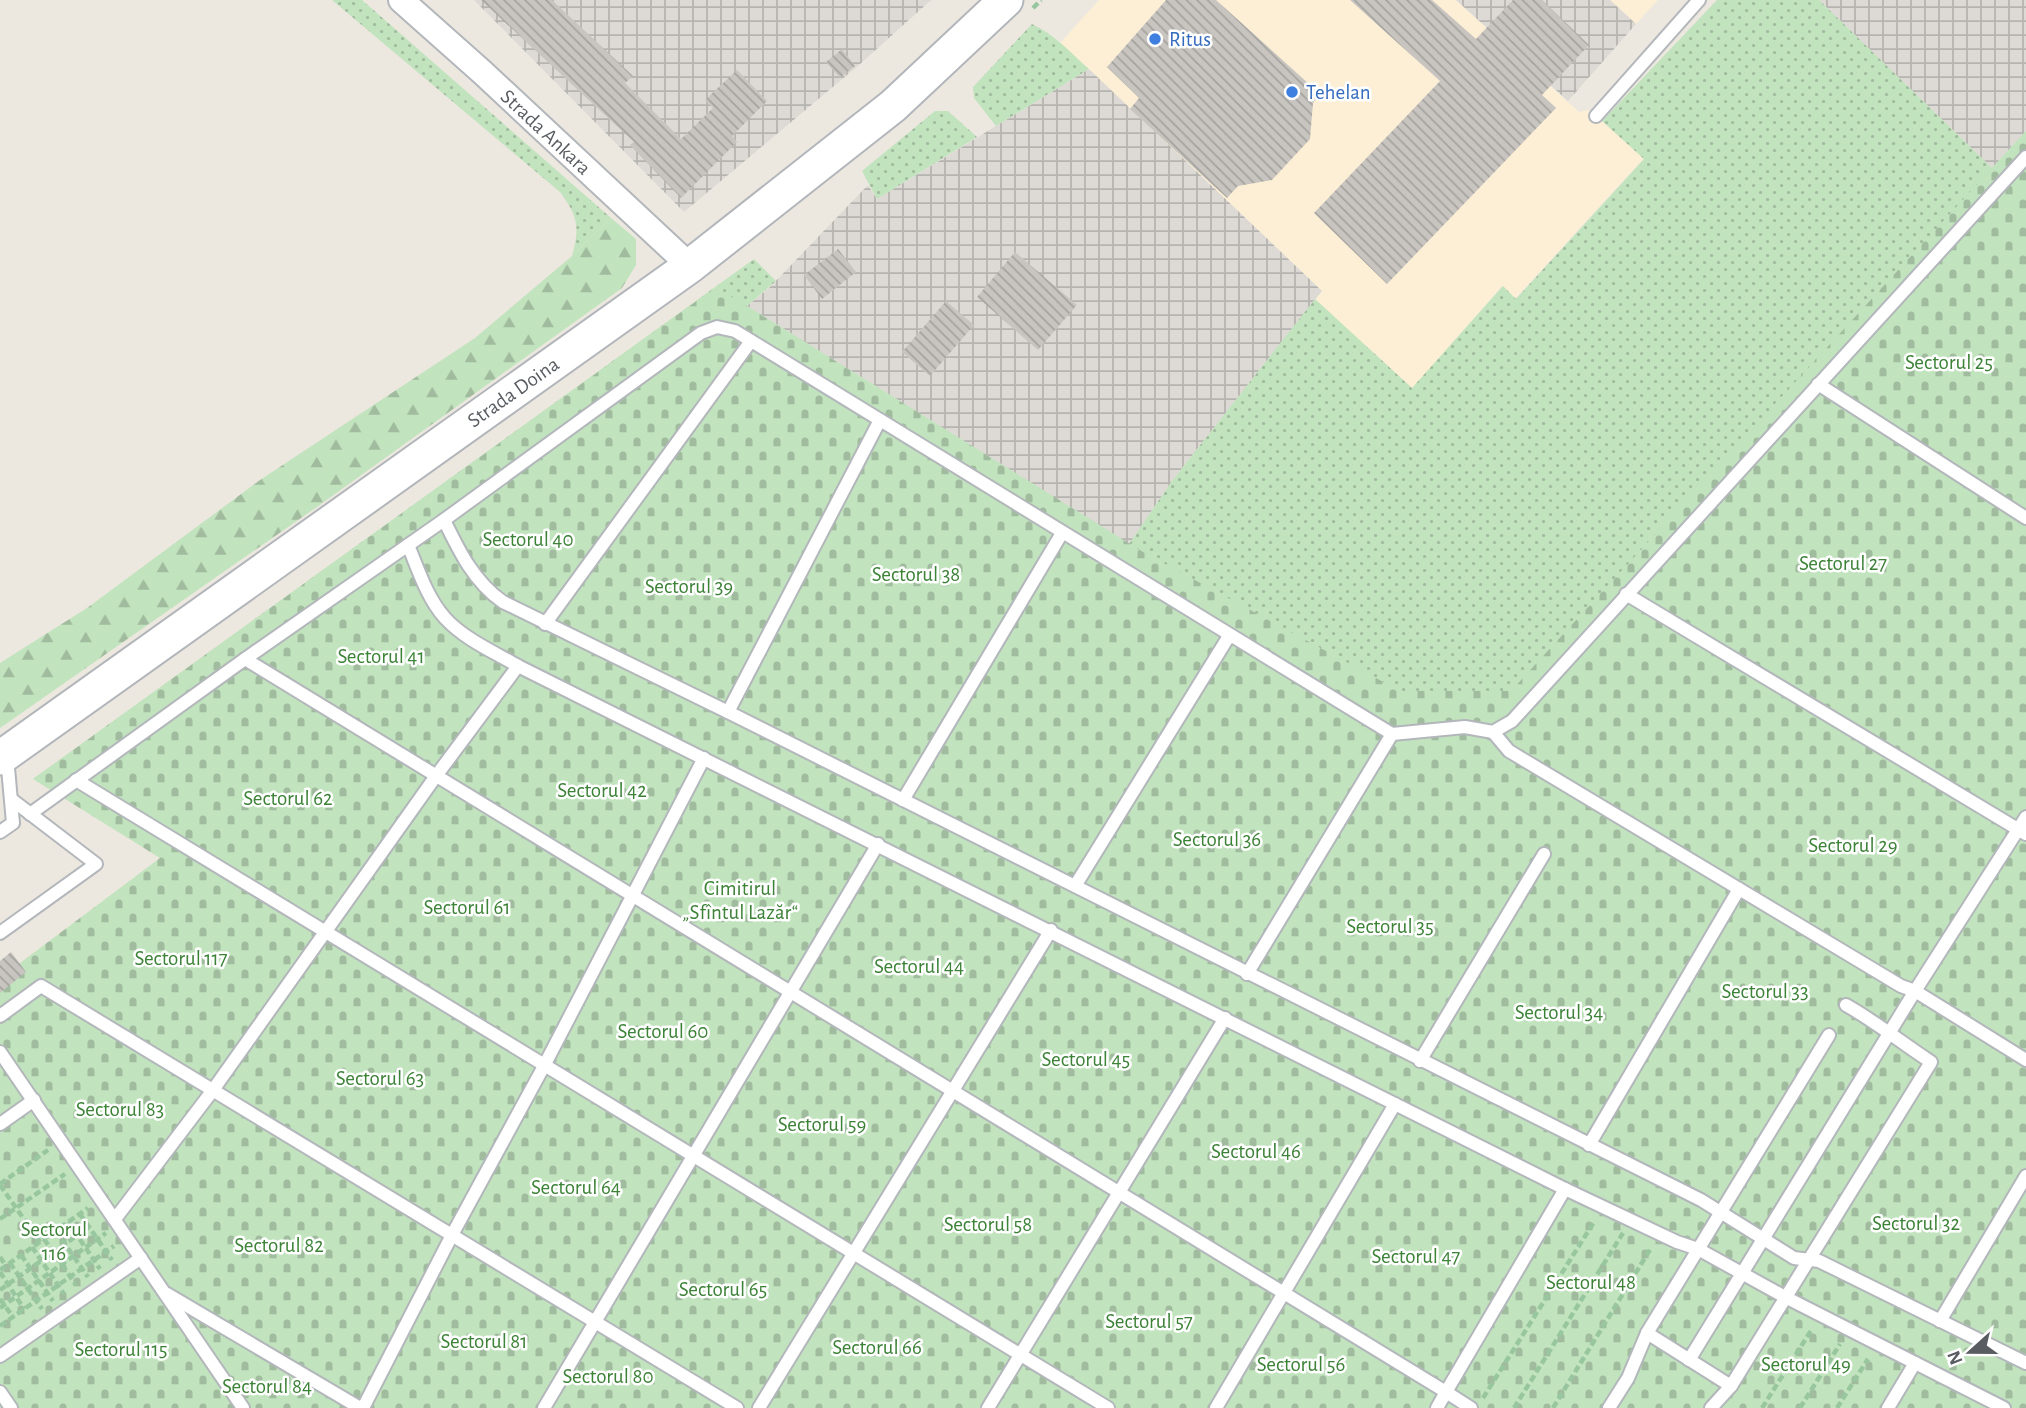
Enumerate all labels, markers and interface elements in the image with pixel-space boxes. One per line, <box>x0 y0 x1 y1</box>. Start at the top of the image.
place label: Ritus <box>1169 29 1211 50</box>
marker: Ritus <box>1147 31 1163 47</box>
place label: Tehelan <box>1306 82 1371 103</box>
marker: Tehelan <box>1284 84 1300 100</box>
street label: Strada Ankara <box>497 86 595 179</box>
park label: Sectorul 25 <box>1905 352 1993 373</box>
street label: Strada Doina <box>464 353 563 432</box>
park label: Sectorul 40 <box>482 529 574 550</box>
park label: Sectorul 27 <box>1799 553 1887 574</box>
park label: Sectorul 38 <box>872 564 960 585</box>
park label: Sectorul 39 <box>645 576 733 597</box>
park label: Sectorul 41 <box>337 646 425 667</box>
park label: Sectorul 42 <box>557 780 647 801</box>
park label: Sectorul 62 <box>243 788 333 809</box>
park label: Sectorul 36 <box>1173 829 1261 850</box>
park label: Sectorul 29 <box>1808 835 1898 856</box>
park label: Cimitirul „Sfîntul Lazăr“ <box>682 878 798 923</box>
park label: Sectorul 61 <box>423 897 511 918</box>
park label: Sectorul 35 <box>1346 916 1434 937</box>
park label: Sectorul 117 <box>134 948 228 969</box>
park label: Sectorul 44 <box>874 956 964 977</box>
park label: Sectorul 33 <box>1721 981 1809 1002</box>
park label: Sectorul 34 <box>1515 1002 1603 1023</box>
park label: Sectorul 60 <box>618 1021 708 1042</box>
park label: Sectorul 45 <box>1042 1049 1130 1070</box>
park label: Sectorul 63 <box>336 1068 424 1089</box>
park label: Sectorul 83 <box>76 1099 164 1120</box>
park label: Sectorul 59 <box>778 1114 866 1135</box>
park label: Sectorul 46 <box>1211 1141 1301 1162</box>
park label: Sectorul 64 <box>531 1177 621 1198</box>
park label: Sectorul 32 <box>1872 1213 1960 1234</box>
park label: Sectorul 58 <box>944 1214 1032 1235</box>
park label: Sectorul 116 <box>21 1219 87 1264</box>
park label: Sectorul 82 <box>234 1235 324 1256</box>
park label: Sectorul 47 <box>1372 1246 1461 1267</box>
park label: Sectorul 48 <box>1546 1272 1636 1293</box>
park label: Sectorul 65 <box>679 1279 767 1300</box>
park label: Sectorul 57 <box>1105 1311 1193 1332</box>
north arrow <box>1935 1317 2005 1387</box>
park label: Sectorul 81 <box>440 1331 528 1352</box>
park label: Sectorul 66 <box>832 1337 922 1358</box>
park label: Sectorul 115 <box>74 1339 168 1360</box>
text: N <box>1944 1348 1967 1367</box>
park label: Sectorul 56 <box>1257 1354 1345 1375</box>
park label: Sectorul 49 <box>1761 1354 1851 1375</box>
park label: Sectorul 80 <box>563 1366 653 1387</box>
park label: Sectorul 84 <box>222 1376 312 1397</box>

